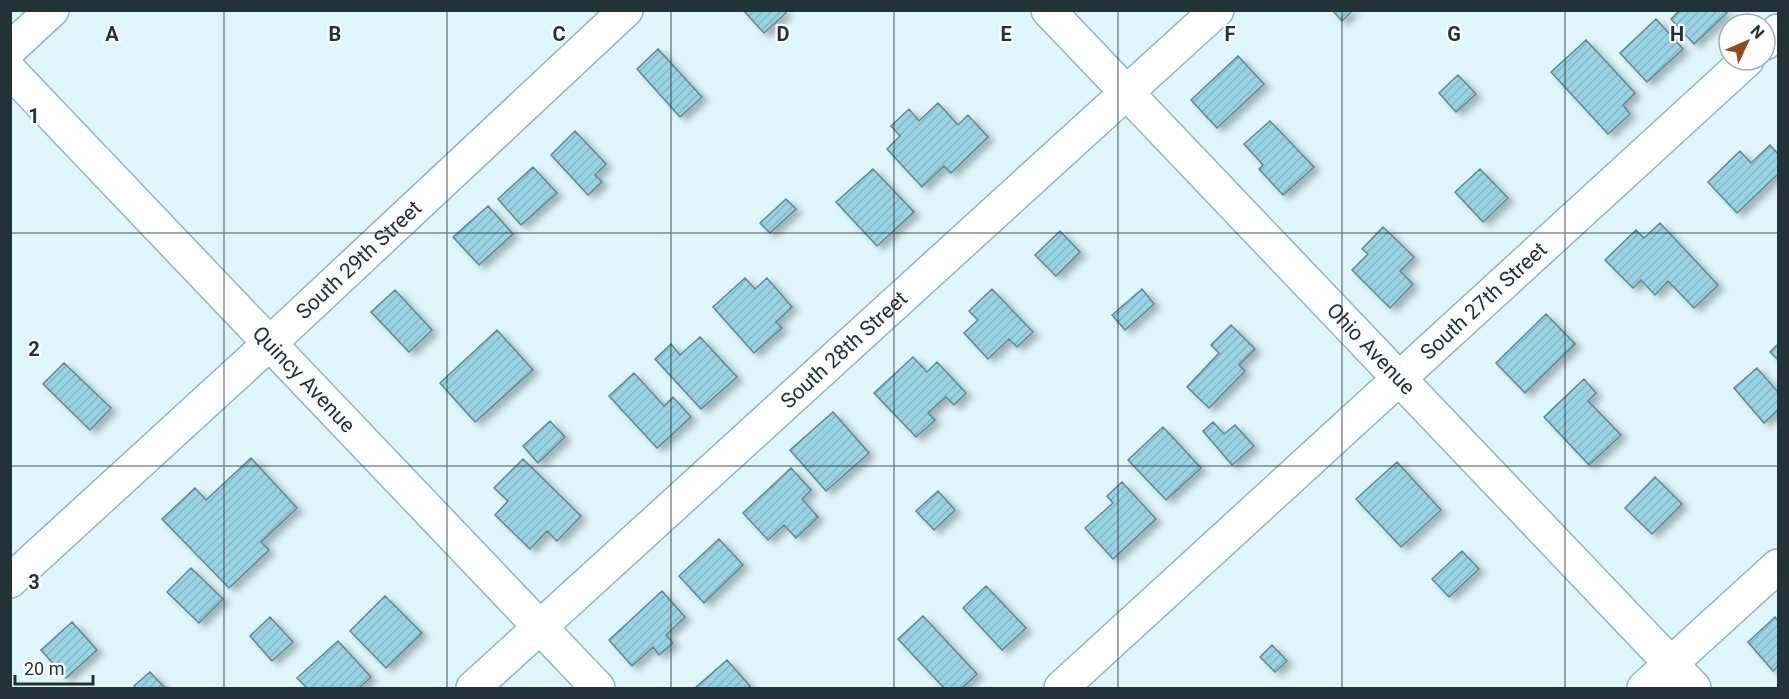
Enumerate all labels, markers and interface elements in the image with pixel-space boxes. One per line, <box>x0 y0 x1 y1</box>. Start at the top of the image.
north arrow <box>1717 12 1777 72</box>
text: N <box>1747 21 1768 43</box>
text: A <box>105 22 119 46</box>
text: B <box>329 22 341 46</box>
text: C <box>552 22 566 46</box>
text: D <box>777 22 790 46</box>
text: E <box>1000 22 1012 46</box>
text: F <box>1225 22 1236 46</box>
text: G <box>1447 22 1461 46</box>
text: H <box>1670 22 1684 46</box>
text: 1 <box>28 104 40 128</box>
street label: South 29th Street <box>291 196 426 324</box>
street label: South 27th Street <box>1416 237 1552 365</box>
street label: South 28th Street <box>776 286 912 413</box>
street label: Ohio Avenue <box>1322 298 1420 399</box>
street label: Quincy Avenue <box>248 321 360 437</box>
text: 2 <box>28 337 40 361</box>
text: 3 <box>28 570 40 594</box>
scale bar <box>15 648 93 686</box>
text: 20 m <box>24 658 64 679</box>

